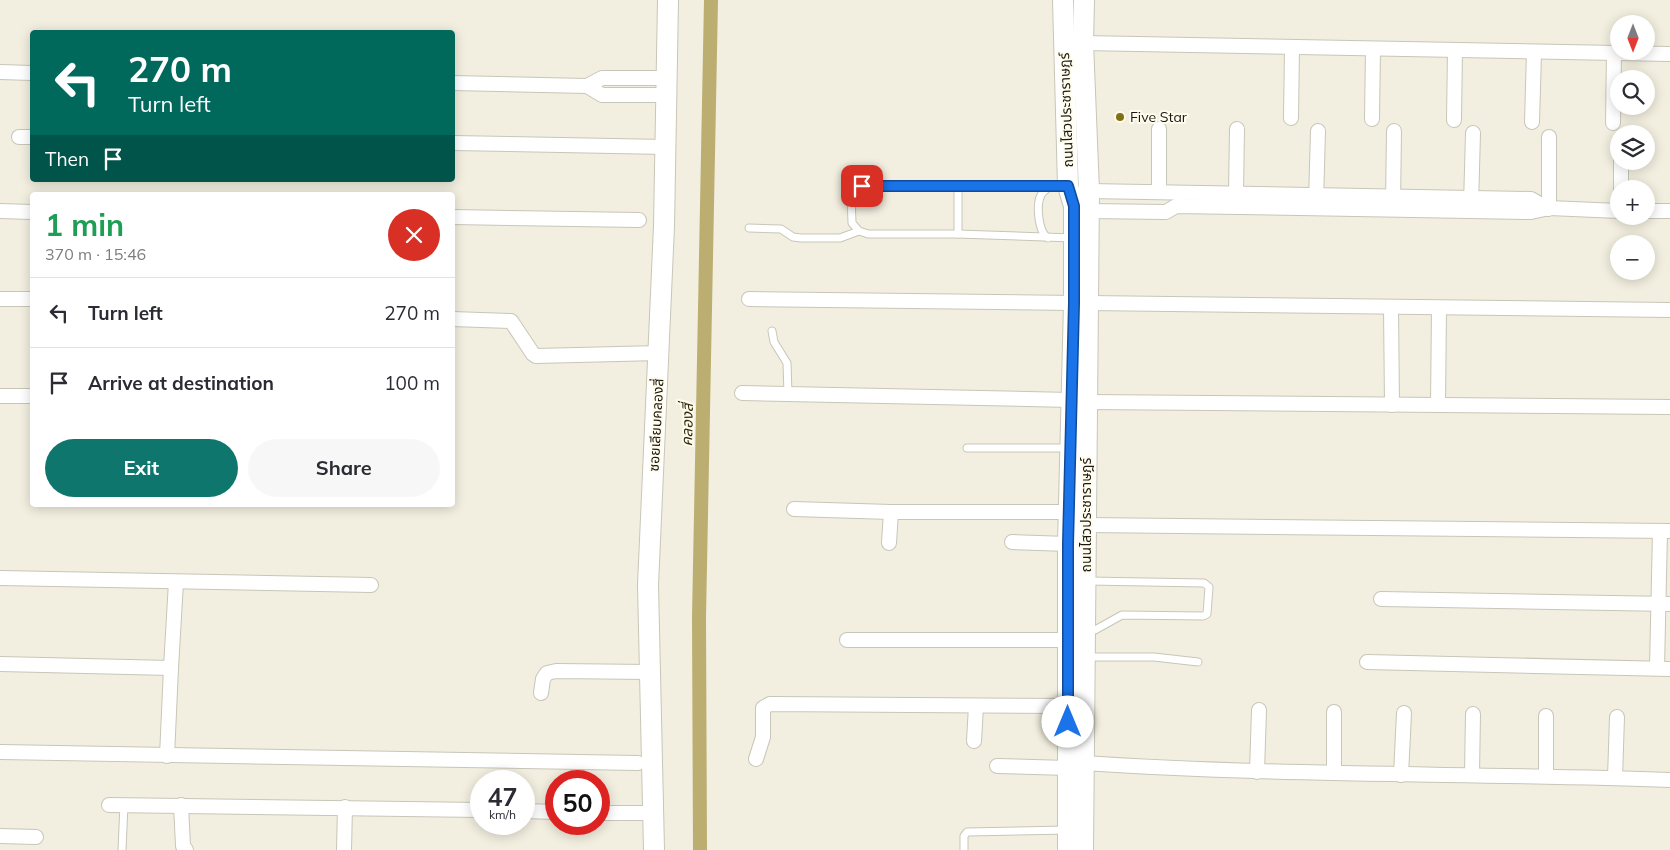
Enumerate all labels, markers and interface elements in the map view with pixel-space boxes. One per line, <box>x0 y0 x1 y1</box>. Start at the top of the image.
north arrow <box>1610 15 1655 60</box>
map controls <box>1610 15 1655 280</box>
text: 270 m <box>128 47 232 91</box>
icon: left <box>45 50 110 115</box>
street label: ถนนไสวประชาราษฎร์ <box>1055 52 1077 168</box>
button: search <box>1610 70 1655 115</box>
text: Turn left <box>128 90 211 118</box>
place label: Five Star <box>1130 108 1188 126</box>
marker: Five Star <box>1114 111 1126 123</box>
button: layers <box>1610 125 1655 170</box>
icon: arrive <box>99 145 127 173</box>
text: Then <box>45 147 89 171</box>
pin <box>841 165 883 207</box>
icon: arrive <box>848 172 876 200</box>
button: + <box>1610 180 1655 225</box>
text: 1 min <box>45 206 124 244</box>
button: close <box>388 209 440 261</box>
button: − <box>1610 235 1655 280</box>
text: 370 m · 15:46 <box>45 244 146 264</box>
icon: left <box>45 299 73 327</box>
text: Turn left <box>88 301 163 325</box>
text: 270 m <box>384 301 440 325</box>
icon: arrive <box>45 369 73 397</box>
text: Arrive at destination <box>88 371 274 395</box>
text: 100 m <box>384 371 440 395</box>
street label: ซอยเลียบคลองสี่ <box>644 378 667 472</box>
water label: คลองสี่ <box>676 400 697 447</box>
button: Exit <box>45 439 238 497</box>
button: Share <box>248 439 440 497</box>
street label: ถนนไสวประชาราษฎร์ <box>1077 457 1095 572</box>
position arrow <box>1041 695 1093 747</box>
speed limit sign: 50 <box>545 770 610 835</box>
text: 47 <box>487 781 518 812</box>
text: km/h <box>489 807 516 822</box>

